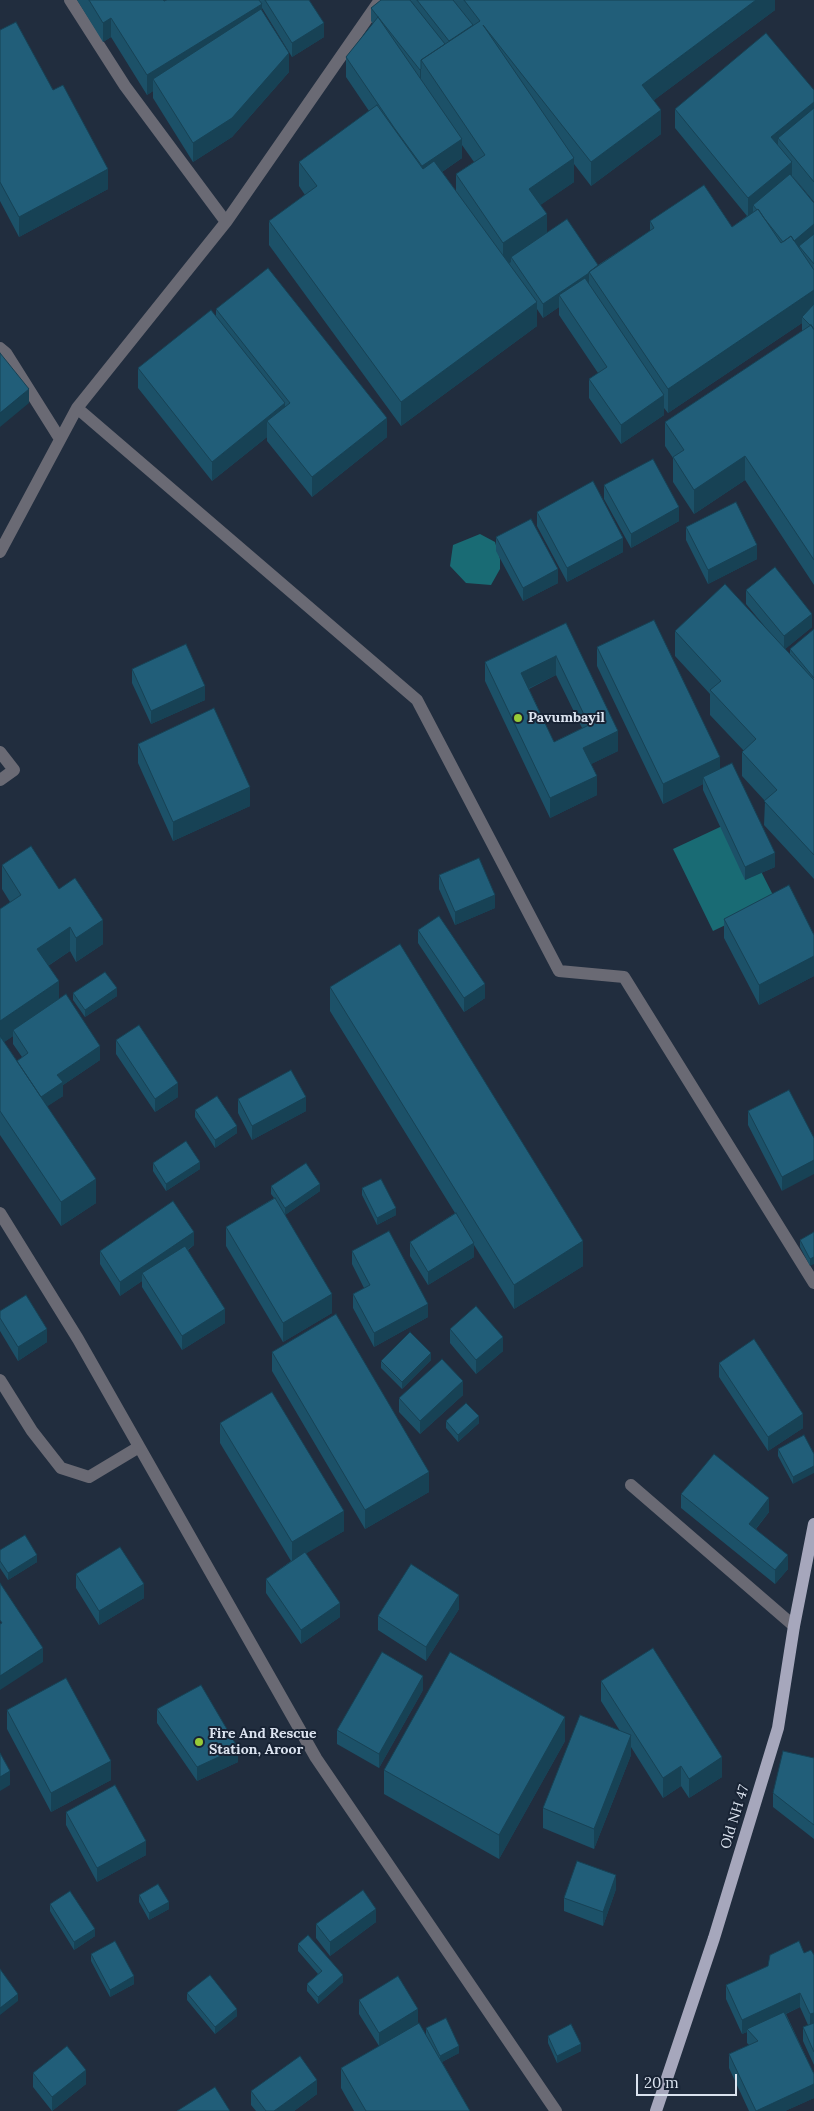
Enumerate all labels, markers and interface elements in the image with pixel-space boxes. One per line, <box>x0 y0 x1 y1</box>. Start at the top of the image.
place label: Pavumbayil <box>528 710 605 726</box>
marker: Pavumbayil <box>512 712 524 724</box>
place label: Fire And Rescue Station, Aroor <box>209 1726 317 1758</box>
marker: Fire And Rescue Station, Aroor <box>193 1736 205 1748</box>
street label: Old NH 47 <box>717 1783 753 1851</box>
scale bar <box>639 2064 740 2096</box>
text: 20 m <box>644 2073 679 2092</box>

